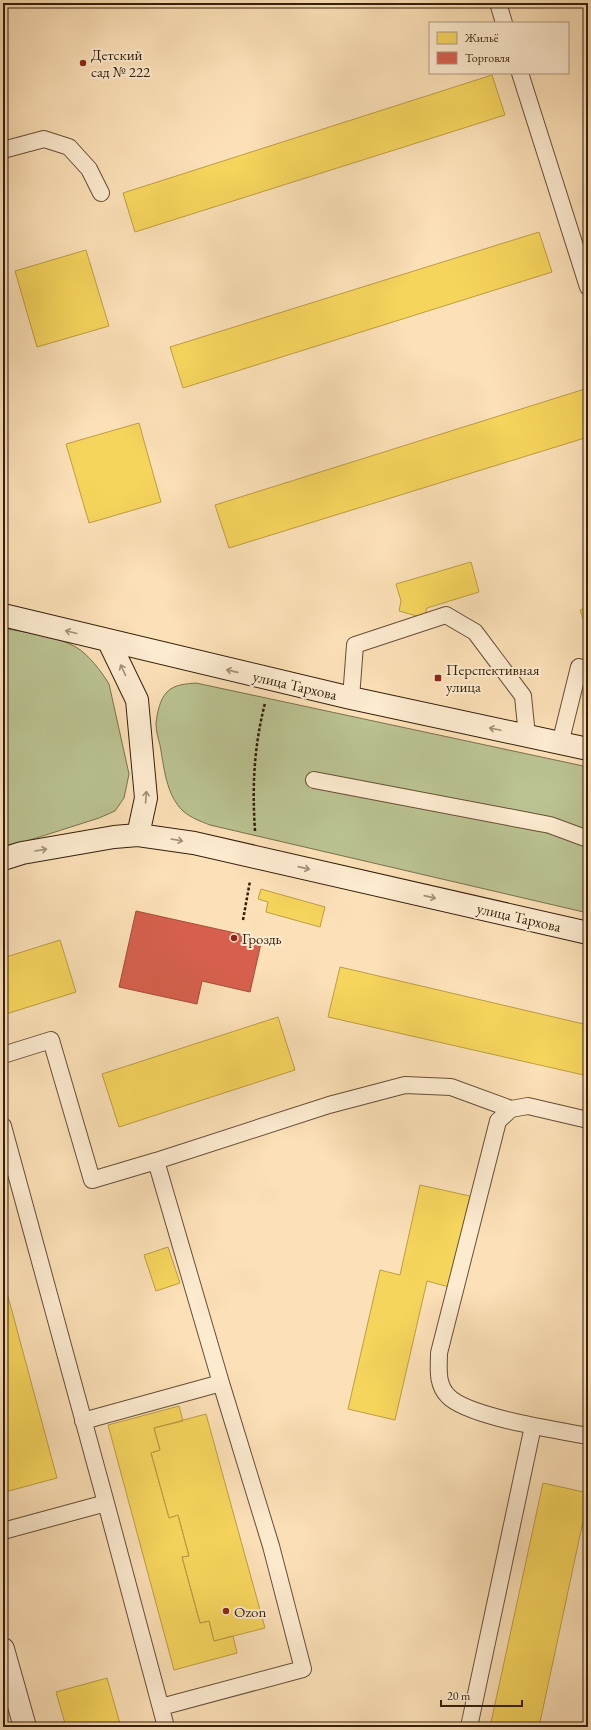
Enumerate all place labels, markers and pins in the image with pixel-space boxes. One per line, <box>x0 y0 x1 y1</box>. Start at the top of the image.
place label: Детский сад № 222 <box>91 45 151 81</box>
marker: Детский сад № 222 <box>78 58 88 68</box>
place label: Перспективная улица <box>446 660 540 696</box>
marker: Перспективная улица <box>433 673 443 683</box>
place label: Гроздь <box>242 929 282 948</box>
marker: Гроздь <box>229 933 239 943</box>
place label: Ozon <box>234 1602 267 1621</box>
marker: Ozon <box>221 1606 231 1616</box>

